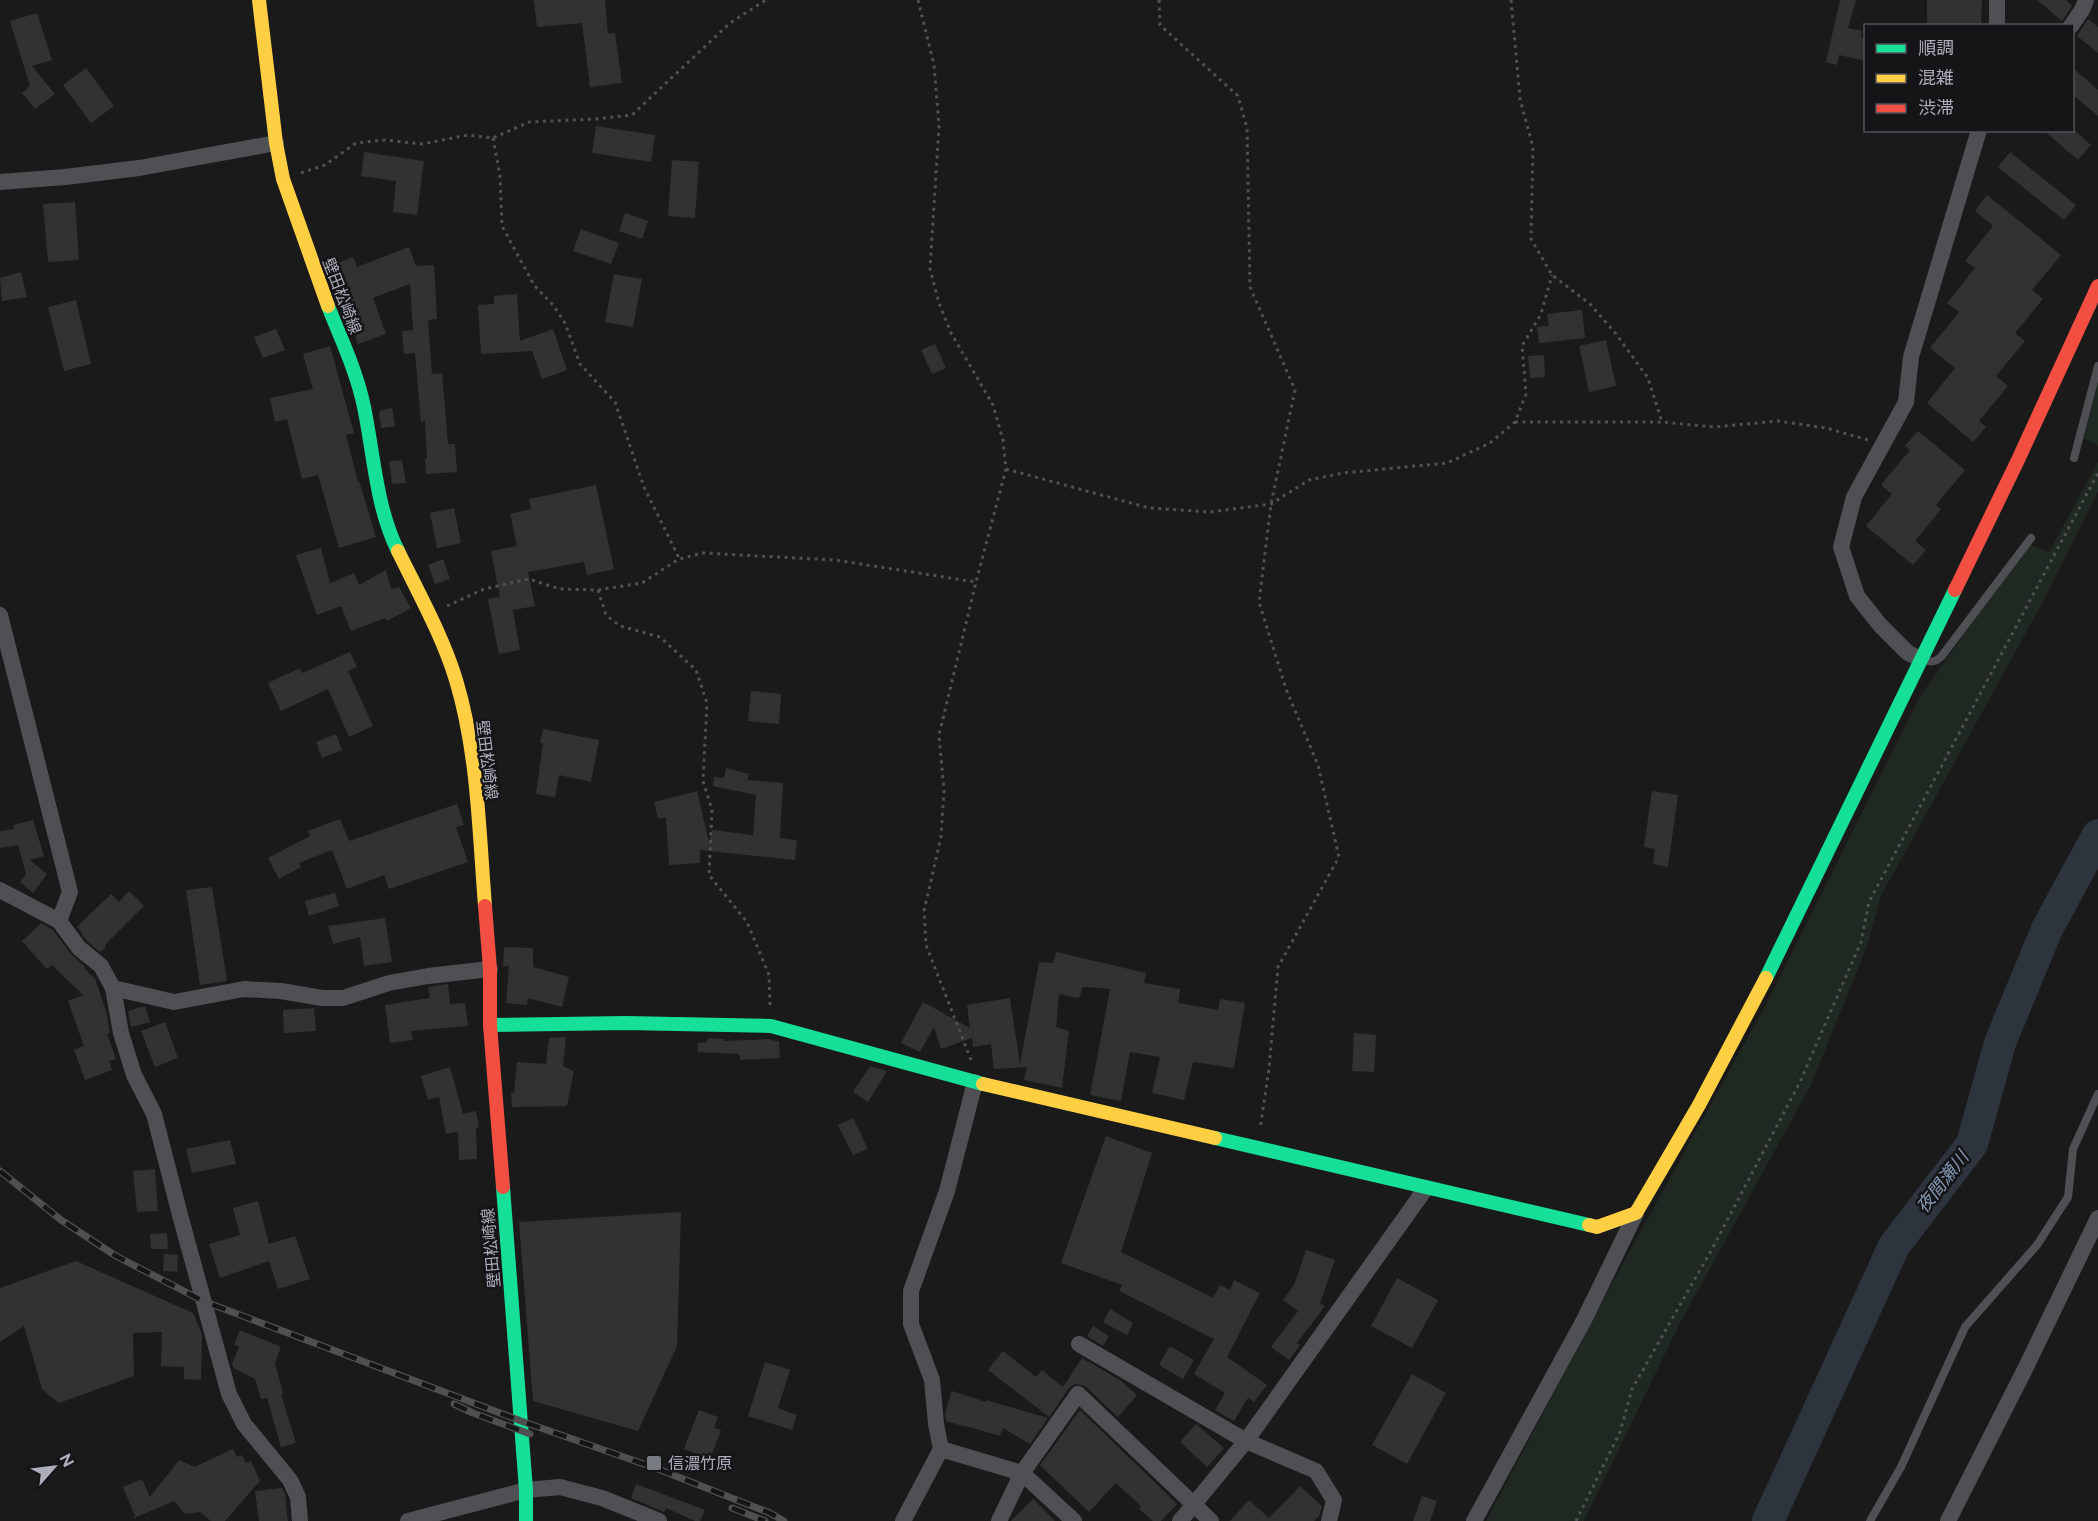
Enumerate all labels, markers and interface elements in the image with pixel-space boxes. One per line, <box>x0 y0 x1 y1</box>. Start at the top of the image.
legend <box>1864 24 2074 132</box>
text: 順調 <box>1918 37 1954 58</box>
text: 混雑 <box>1918 67 1954 88</box>
text: 渋滞 <box>1918 97 1954 118</box>
street label: 壁田松崎線 <box>319 255 365 337</box>
street label: 壁田松崎線 <box>473 719 501 801</box>
water label: 夜間瀬川 <box>1912 1146 1974 1217</box>
street label: 壁田松崎線 <box>478 1207 504 1289</box>
north arrow <box>24 1437 84 1497</box>
text: N <box>56 1450 78 1470</box>
marker: 信濃竹原 <box>645 1454 663 1472</box>
place label: 信濃竹原 <box>668 1454 732 1473</box>

